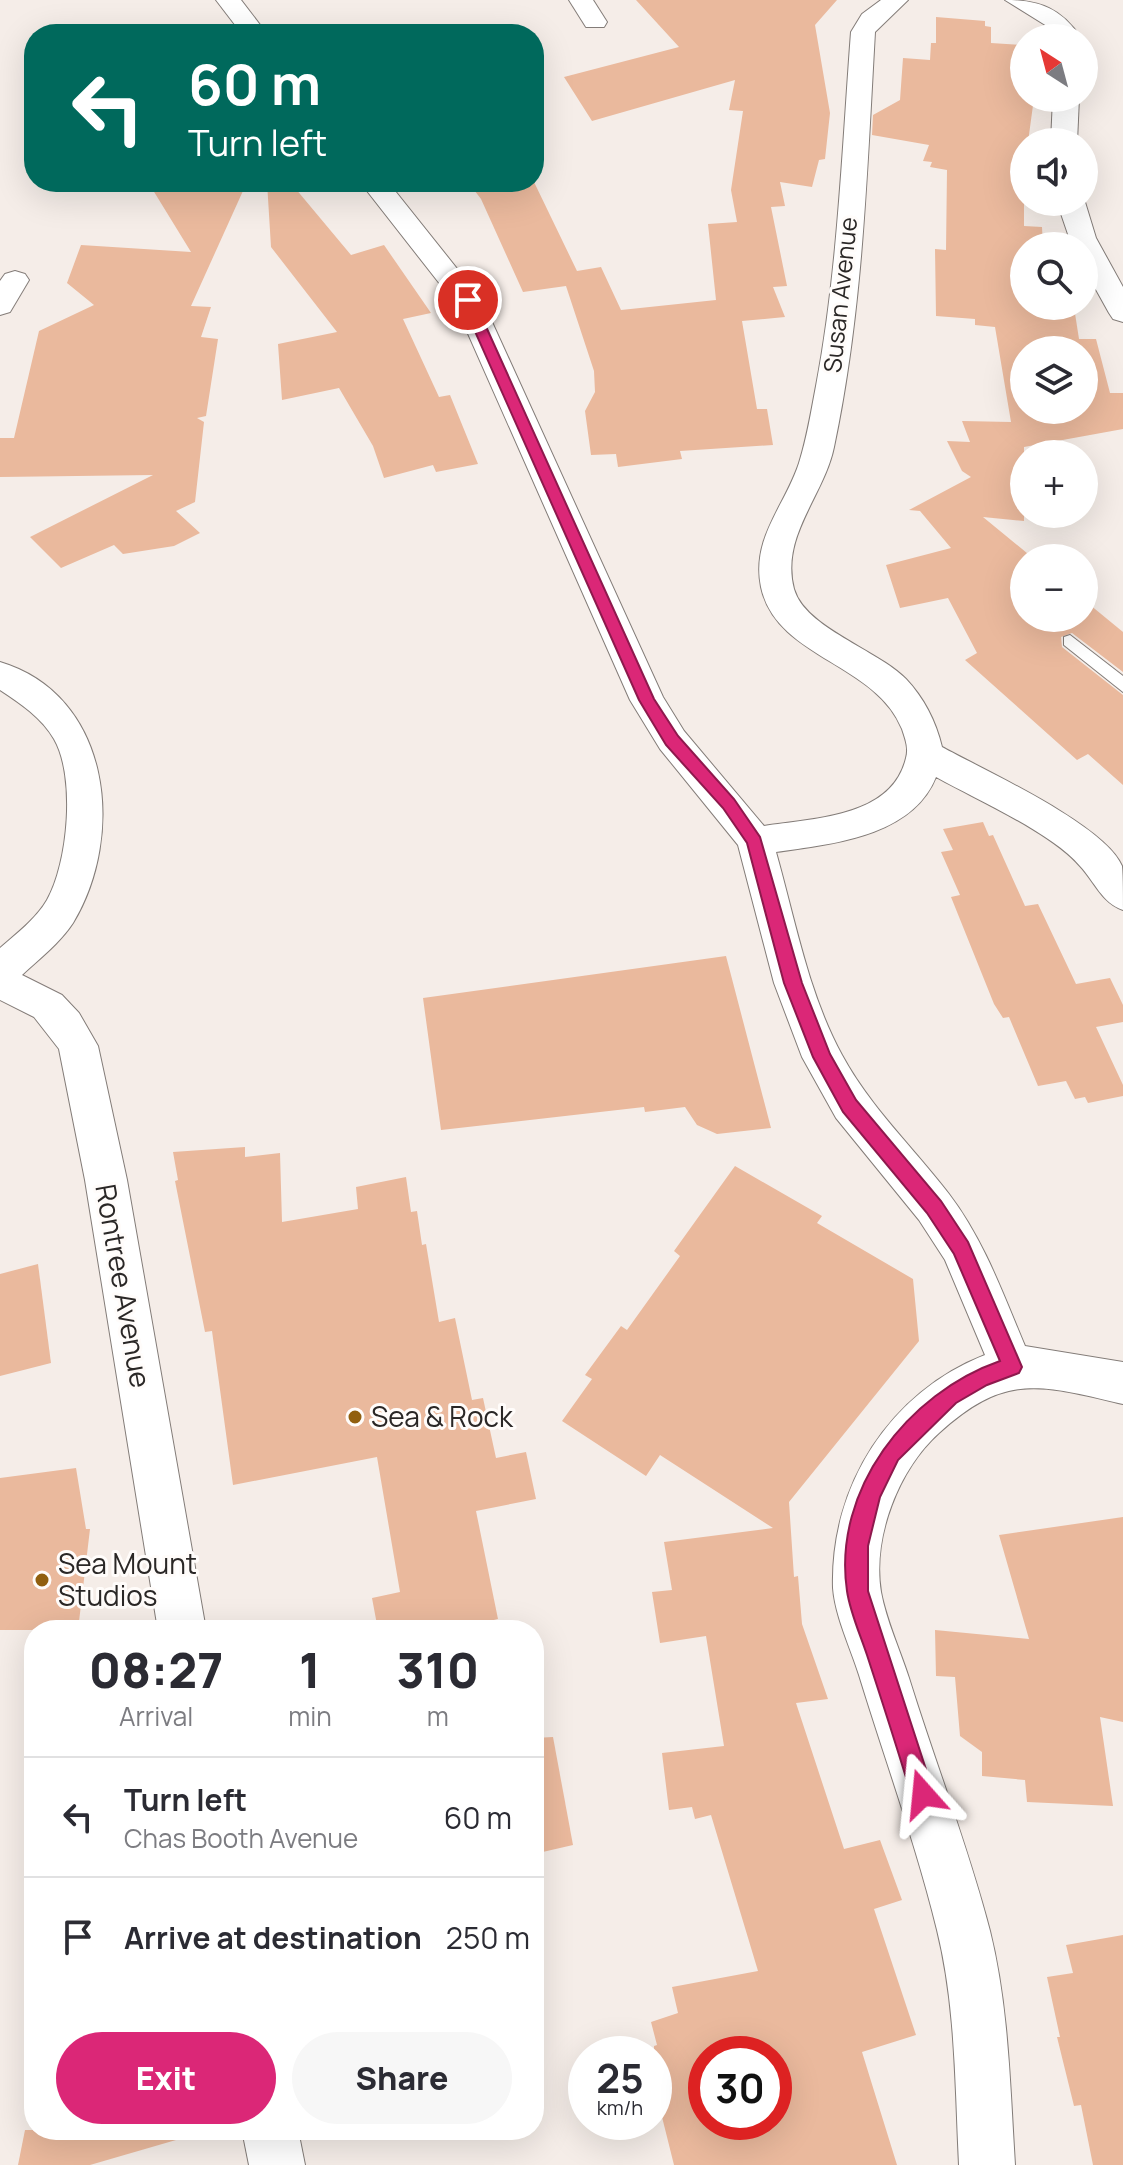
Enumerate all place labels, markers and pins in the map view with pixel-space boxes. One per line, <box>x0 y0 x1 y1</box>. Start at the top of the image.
pin <box>434 266 502 334</box>
place label: Sea & Rock <box>371 1397 514 1435</box>
marker: Sea & Rock <box>346 1408 364 1426</box>
place label: Sea Mount Studios <box>58 1544 197 1614</box>
marker: Sea Mount Studios <box>33 1571 51 1589</box>

